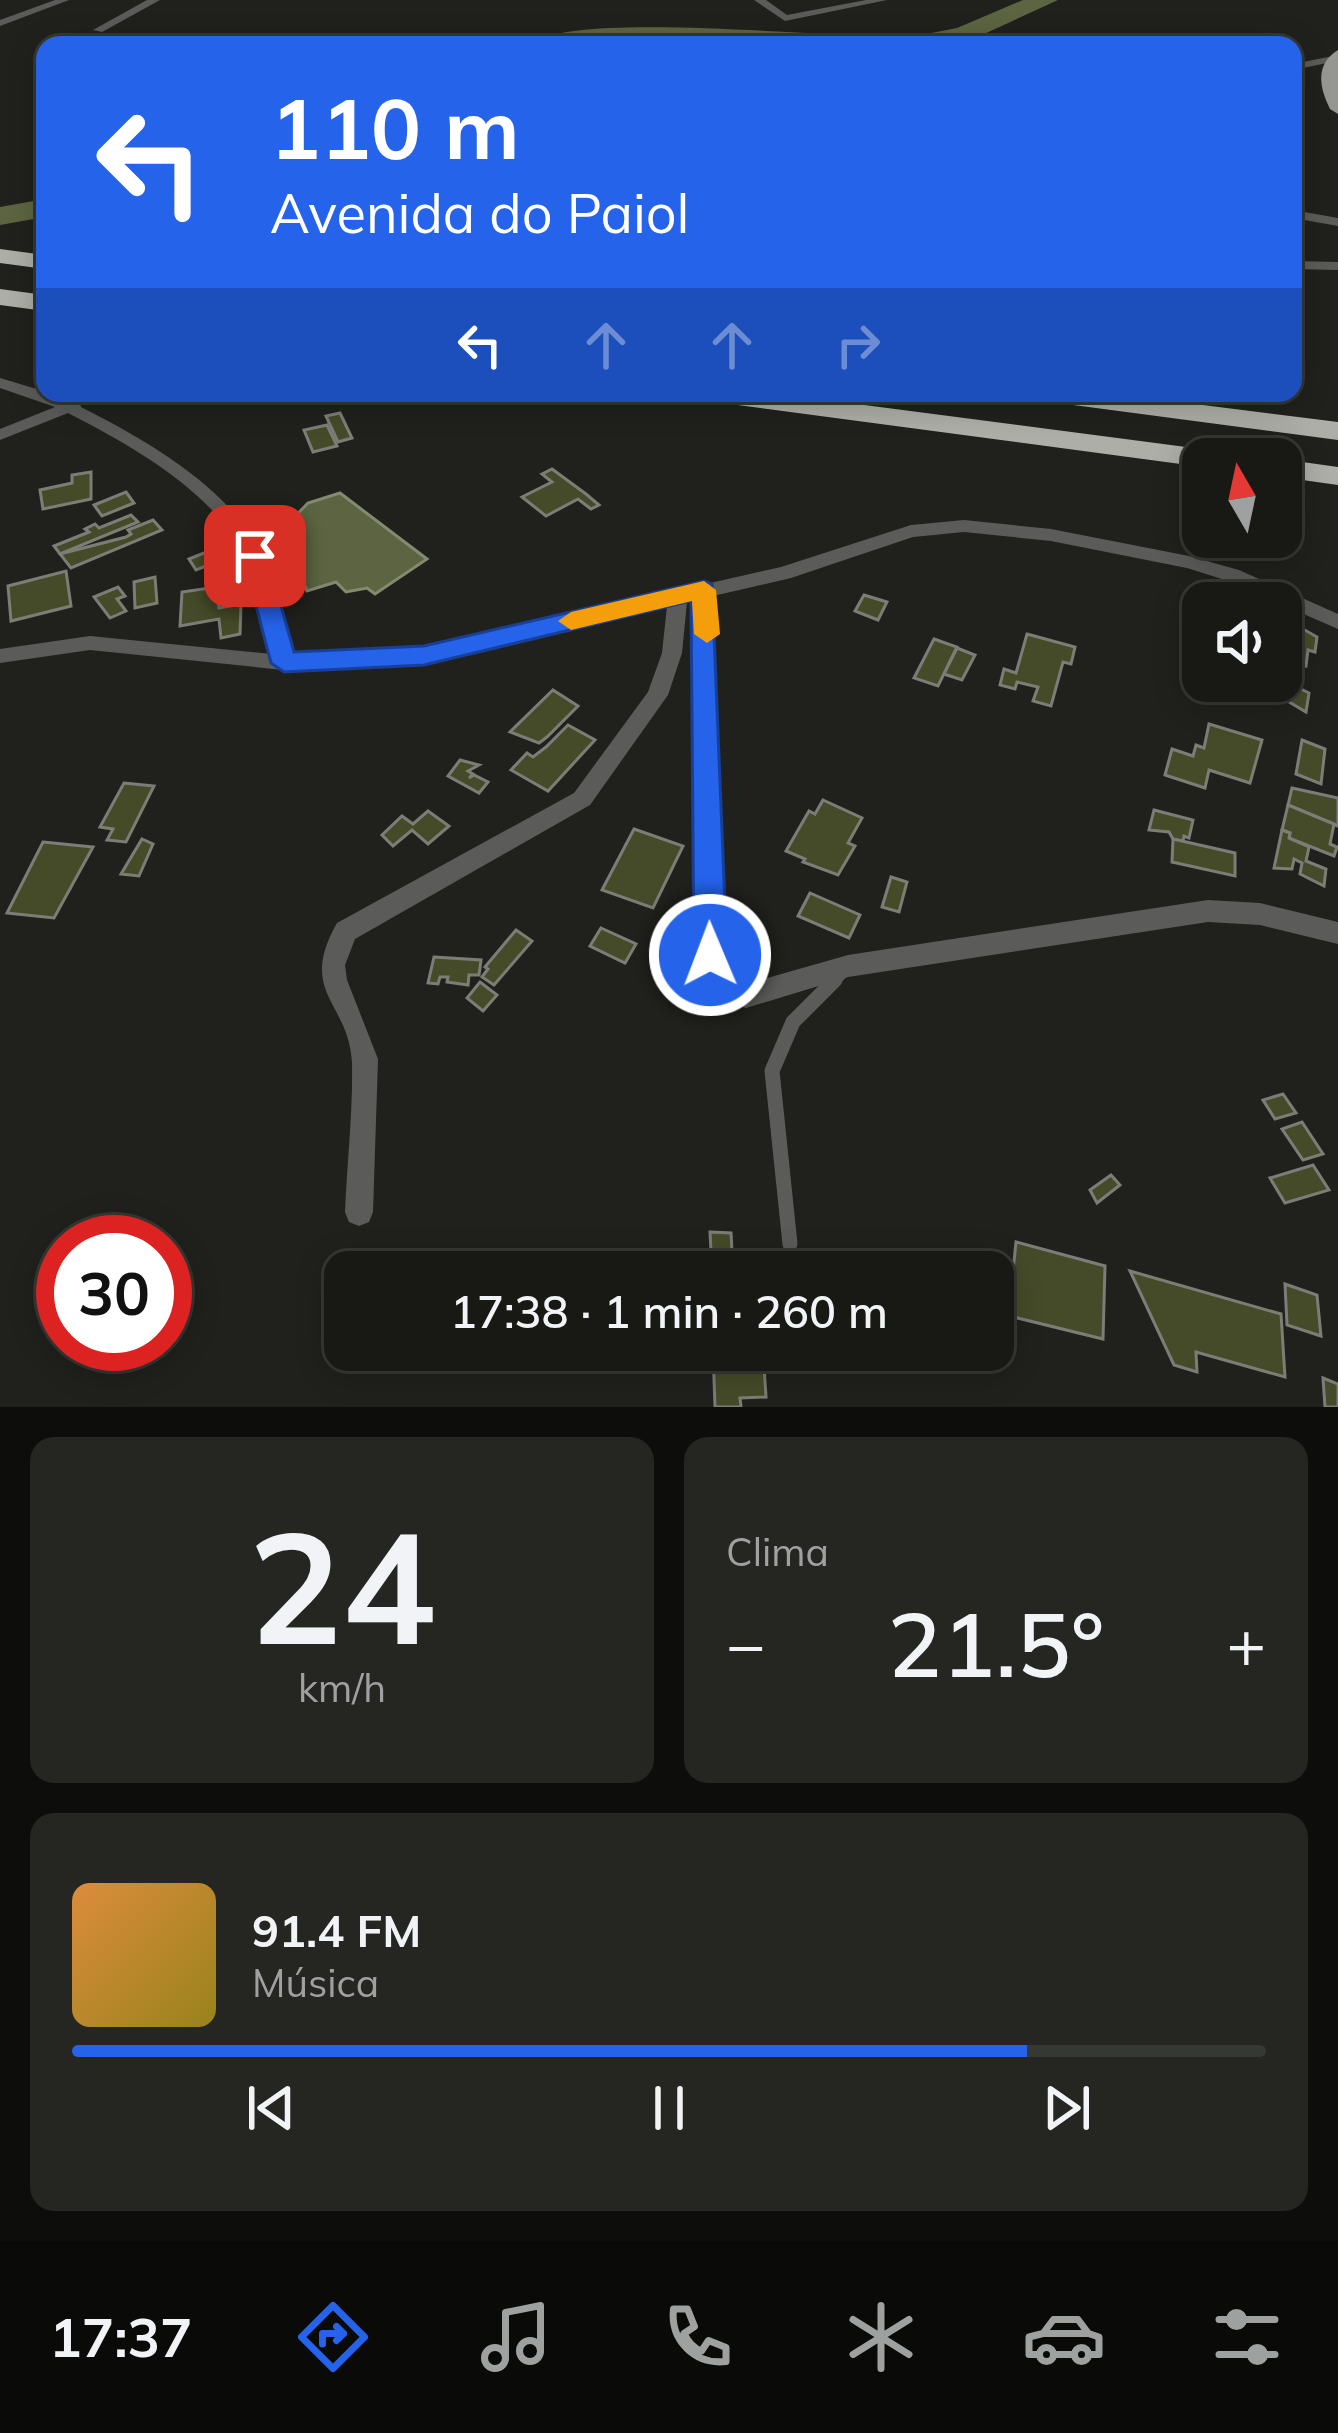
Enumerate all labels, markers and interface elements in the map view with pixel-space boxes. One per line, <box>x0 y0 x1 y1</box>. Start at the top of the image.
text: 110 m <box>270 75 520 180</box>
icon: left <box>72 84 228 240</box>
text: Avenida do Paiol <box>270 179 689 247</box>
icon: left <box>447 312 513 378</box>
icon: ahead <box>573 312 639 378</box>
icon: ahead <box>699 312 765 378</box>
icon: right <box>825 312 891 378</box>
north arrow <box>1182 438 1302 558</box>
map controls <box>1182 438 1302 702</box>
pin <box>204 505 306 607</box>
icon: arrive <box>222 523 288 589</box>
button: sound <box>1182 582 1302 702</box>
position arrow <box>647 892 773 1018</box>
speed limit sign: 30 <box>36 1215 192 1371</box>
text: 17:38 · 1 min · 260 m <box>450 1283 888 1339</box>
text: 24 <box>248 1487 436 1683</box>
text: Clima <box>726 1527 829 1576</box>
text: 21.5° <box>887 1587 1105 1700</box>
text: − <box>726 1602 766 1685</box>
text: + <box>1226 1602 1266 1685</box>
text: km/h <box>298 1663 386 1712</box>
text: 91.4 FM <box>252 1902 421 1958</box>
text: Música <box>252 1958 379 2007</box>
icon: previous <box>238 2075 304 2141</box>
icon: pause <box>636 2075 702 2141</box>
icon: next <box>1034 2075 1100 2141</box>
icon: directions <box>291 2295 375 2379</box>
icon: music <box>474 2295 558 2379</box>
icon: phone <box>656 2295 740 2379</box>
icon: climate <box>839 2295 923 2379</box>
icon: car <box>1022 2295 1106 2379</box>
icon: filters <box>1205 2295 1289 2379</box>
text: 17:37 <box>49 2303 192 2371</box>

